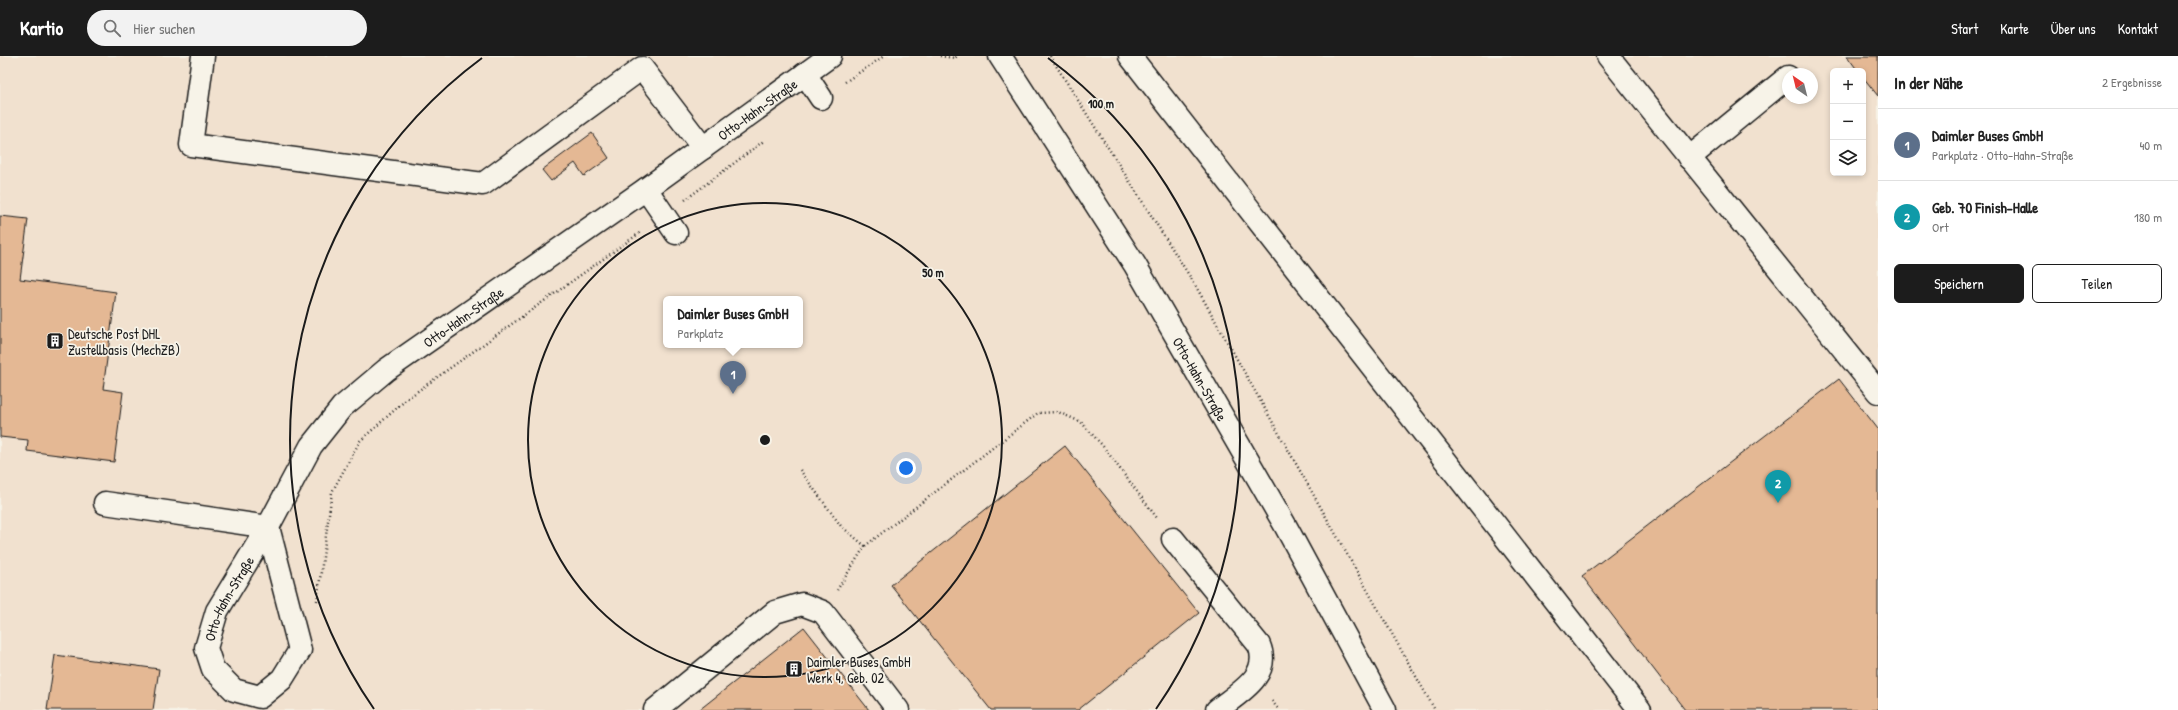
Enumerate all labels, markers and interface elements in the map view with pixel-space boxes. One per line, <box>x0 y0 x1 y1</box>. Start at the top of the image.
search box <box>87 10 367 46</box>
text: Kartio <box>20 15 63 41</box>
icon: search <box>101 17 123 39</box>
text: Hier suchen <box>133 18 195 39</box>
text: Start <box>1951 19 1978 38</box>
text: Karte <box>2000 19 2029 38</box>
text: Über uns <box>2051 19 2096 38</box>
text: Kontakt <box>2118 19 2158 38</box>
north arrow <box>1782 68 1818 104</box>
map controls <box>1830 68 1866 176</box>
button: + <box>1830 68 1866 104</box>
text: In der Nähe <box>1894 71 1963 94</box>
street label: Otto-Hahn-Straße <box>713 73 801 144</box>
text: 2 Ergebnisse <box>2102 73 2162 91</box>
text: 100 m <box>1088 95 1114 112</box>
button: − <box>1830 104 1866 140</box>
text: Daimler Buses GmbH <box>1932 125 2043 146</box>
text: 1 <box>1905 136 1909 154</box>
text: 40 m <box>2139 136 2162 154</box>
button: layers <box>1830 140 1866 176</box>
text: Parkplatz · Otto-Hahn-Straße <box>1932 146 2074 164</box>
text: Geb. 70 Finish-Halle <box>1932 197 2038 218</box>
text: 2 <box>1904 208 1910 226</box>
text: 180 m <box>2134 208 2162 226</box>
text: Ort <box>1932 218 1949 236</box>
text: 50 m <box>922 264 944 281</box>
button: Speichern <box>1894 264 2024 303</box>
button: Teilen <box>2032 264 2162 303</box>
street label: Otto-Hahn-Straße <box>419 282 507 351</box>
popup <box>663 296 803 348</box>
text: Daimler Buses GmbH <box>678 303 788 324</box>
place label: Deutsche Post DHL Zustellbasis (MechZB) <box>68 324 180 359</box>
text: Parkplatz <box>678 324 723 342</box>
building icon: Deutsche Post DHL Zustellbasis (MechZB) <box>45 331 65 351</box>
street label: Otto-Hahn-Straße <box>1169 333 1232 424</box>
pin: 1 <box>720 361 746 394</box>
centre of rings <box>758 433 772 447</box>
your location <box>896 458 916 478</box>
pin: 2 <box>1765 470 1791 503</box>
street label: Otto-Hahn-Straße <box>199 552 258 643</box>
place label: Daimler Buses GmbH Werk 4, Geb. 02 <box>807 652 911 687</box>
building icon: Daimler Buses GmbH Werk 4, Geb. 02 <box>784 659 804 679</box>

